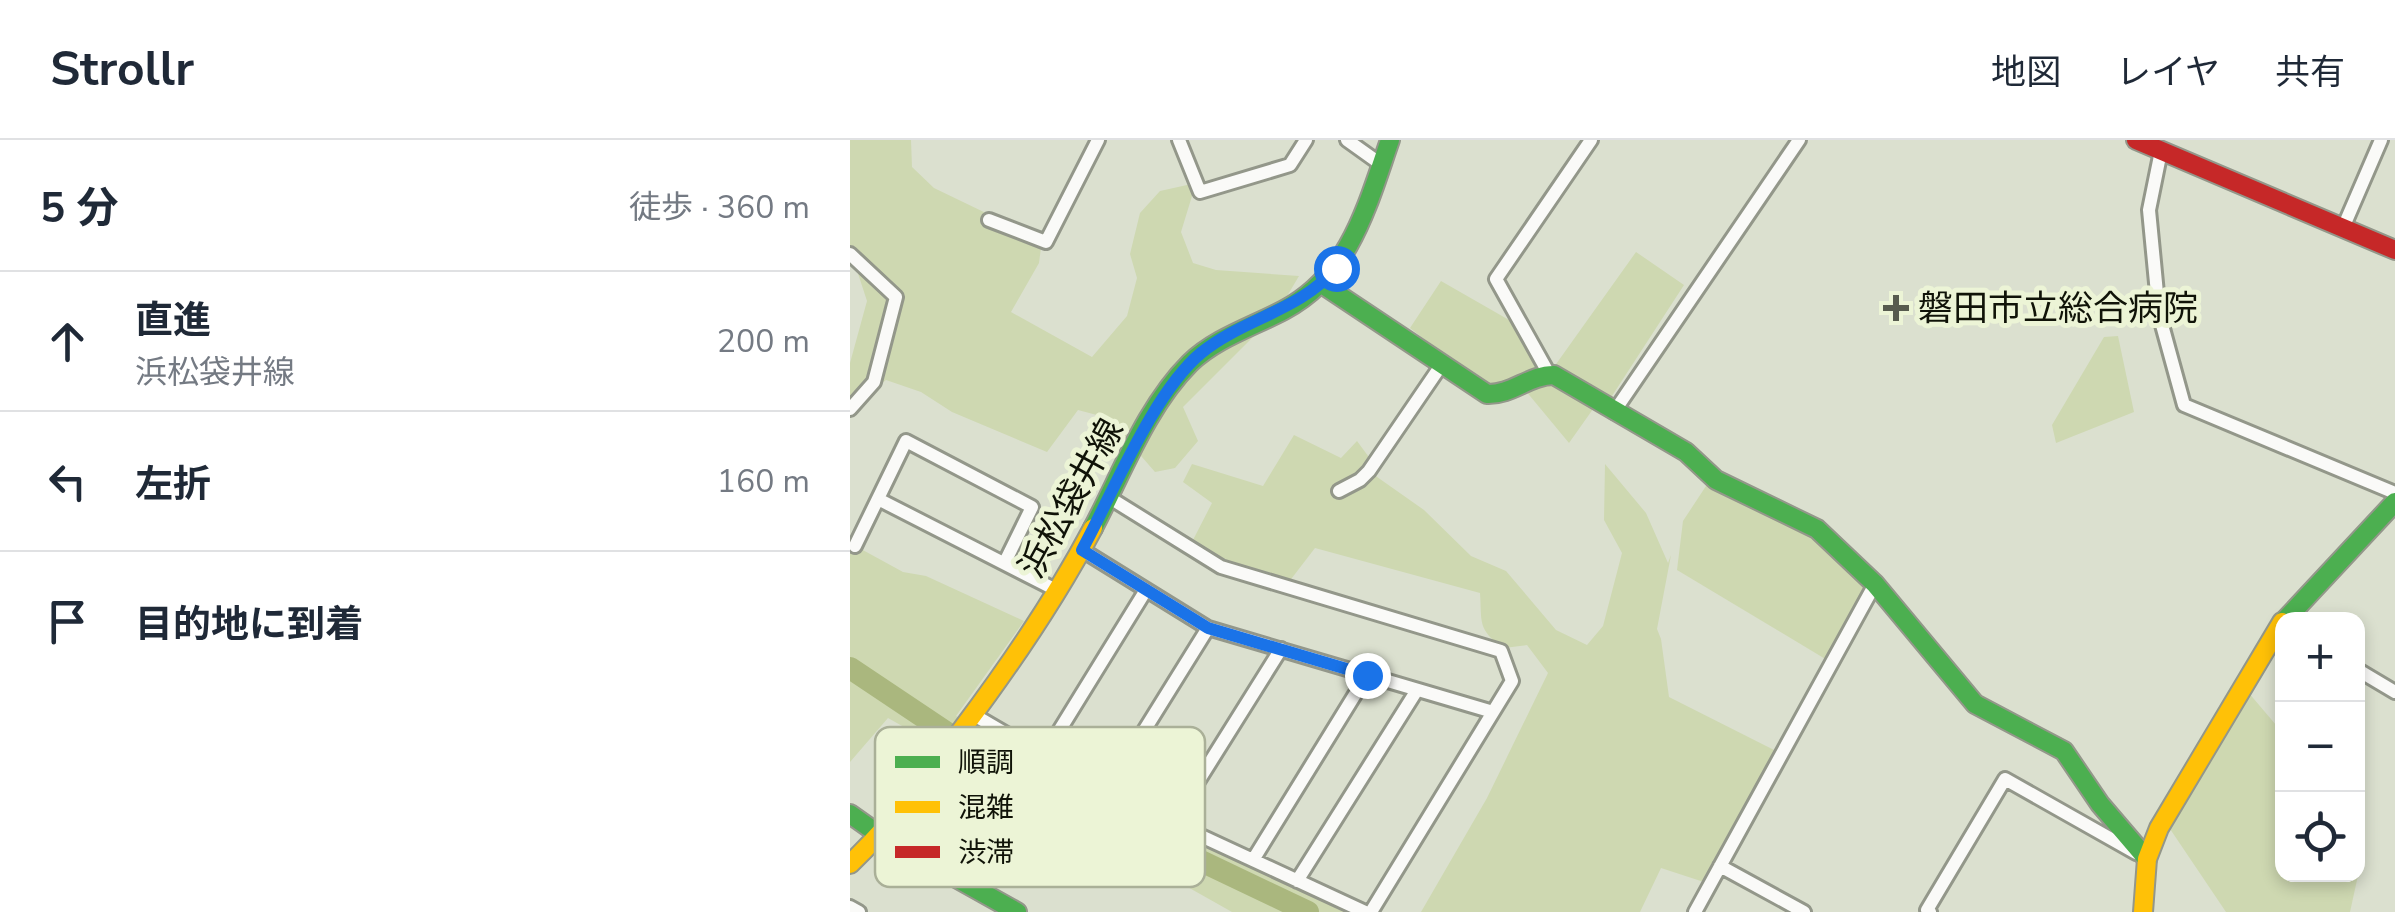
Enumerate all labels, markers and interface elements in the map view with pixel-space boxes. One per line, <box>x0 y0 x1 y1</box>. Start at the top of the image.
text: Strollr <box>50 36 194 102</box>
text: 地図 <box>1991 49 2061 96</box>
text: レイヤ <box>2116 49 2220 96</box>
text: 共有 <box>2275 49 2345 96</box>
text: 5 分 <box>40 180 119 237</box>
text: 徒歩 · 360 m <box>629 186 810 229</box>
route start <box>1314 246 1360 292</box>
place label: 磐田市立総合病院 <box>1918 285 2198 332</box>
text: 直進 <box>135 295 211 346</box>
marker: 磐田市立総合病院 <box>1883 295 1909 321</box>
icon: ahead <box>40 314 95 369</box>
text: 200 m <box>717 320 810 363</box>
text: 浜松袋井線 <box>135 351 295 394</box>
street label: 浜松袋井線 <box>1008 410 1134 586</box>
icon: left <box>40 454 95 509</box>
text: 左折 <box>135 459 211 510</box>
text: 160 m <box>717 460 810 503</box>
icon: arrive <box>40 594 95 649</box>
text: 目的地に到着 <box>135 599 363 650</box>
map controls <box>2275 612 2365 882</box>
button: + <box>2275 612 2365 702</box>
route end <box>1345 653 1391 699</box>
button: − <box>2275 702 2365 792</box>
legend <box>875 727 1205 887</box>
text: 順調 <box>958 744 1014 782</box>
text: 混雑 <box>958 789 1014 827</box>
button: locate <box>2275 792 2365 882</box>
text: 渋滞 <box>958 834 1014 872</box>

